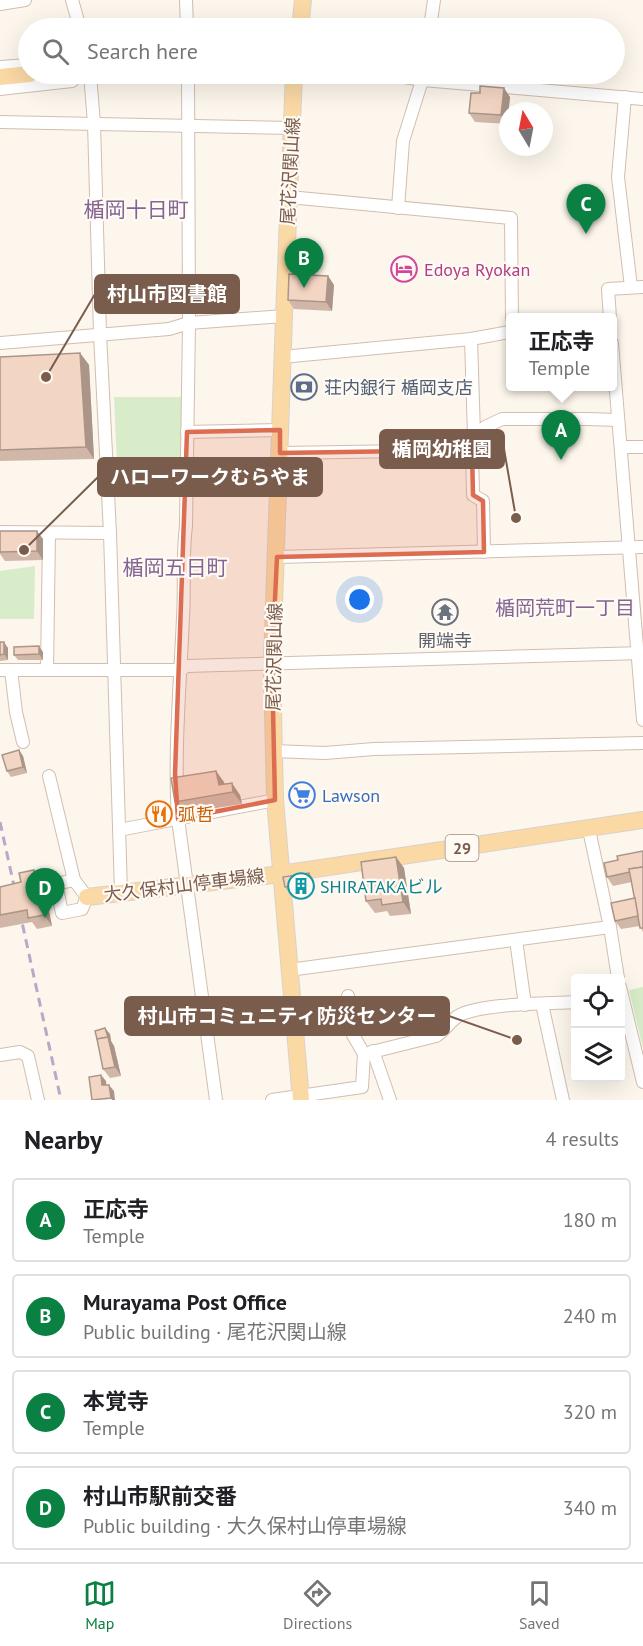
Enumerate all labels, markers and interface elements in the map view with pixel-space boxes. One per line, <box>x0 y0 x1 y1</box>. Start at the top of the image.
search box <box>18 18 625 84</box>
icon: search <box>39 35 72 68</box>
text: Search here <box>87 37 198 65</box>
north arrow <box>499 102 553 156</box>
street label: 尾花沢関山線 <box>276 116 304 226</box>
pin: C <box>566 184 606 234</box>
district label: 楯岡十日町 <box>84 196 189 223</box>
pin: B <box>284 238 324 288</box>
hotel icon: Edoya Ryokan <box>389 254 419 284</box>
place label: Edoya Ryokan <box>424 258 530 281</box>
callout: 村山市図書館 <box>95 275 239 313</box>
text: 村山市図書館 <box>107 281 227 307</box>
popup <box>506 313 617 391</box>
text: 正応寺 <box>528 327 595 355</box>
text: Temple <box>528 355 590 381</box>
bank icon: 荘内銀行 楯岡支店 <box>289 372 319 402</box>
place label: 荘内銀行 楯岡支店 <box>324 376 473 399</box>
pin: A <box>542 410 580 460</box>
callout: 楯岡幼稚園 <box>380 430 504 468</box>
text: 楯岡幼稚園 <box>392 436 492 462</box>
callout: ハローワークむらやま <box>98 458 322 496</box>
text: ハローワークむらやま <box>110 464 310 490</box>
district label: 楯岡五日町 <box>123 554 228 581</box>
your location <box>345 585 374 614</box>
district label: 楯岡荒町一丁目 <box>495 595 635 621</box>
temple icon: 開端寺 <box>430 597 460 627</box>
street label: 尾花沢関山線 <box>262 603 286 711</box>
place label: 開端寺 <box>418 629 472 652</box>
supermarket icon: Lawson <box>287 780 317 810</box>
place label: Lawson <box>322 784 380 807</box>
restaurant icon: 弧哲 <box>144 799 174 829</box>
place label: 弧哲 <box>178 803 214 826</box>
road number: 29 <box>446 835 478 861</box>
street label: 大久保村山停車場線 <box>102 864 266 906</box>
pin: D <box>26 868 64 918</box>
building icon: SHIRATAKAビル <box>286 871 316 901</box>
place label: SHIRATAKAビル <box>320 875 443 898</box>
map controls <box>571 974 625 1082</box>
button: locate <box>571 974 625 1028</box>
callout: 村山市コミュニティ防災センター <box>125 997 449 1035</box>
text: 村山市コミュニティ防災センター <box>138 1003 436 1029</box>
button: layers <box>571 1028 625 1082</box>
text: Nearby <box>24 1123 102 1156</box>
text: 4 results <box>546 1126 619 1152</box>
text: 正応寺 <box>83 1195 149 1223</box>
text: A <box>39 1207 52 1233</box>
text: 180 m <box>563 1207 617 1233</box>
text: Temple <box>83 1223 145 1249</box>
text: Murayama Post Office <box>83 1288 287 1316</box>
text: B <box>40 1303 51 1329</box>
text: 240 m <box>563 1303 617 1329</box>
text: Public building · 尾花沢関山線 <box>83 1319 347 1345</box>
text: 本覚寺 <box>83 1387 149 1415</box>
text: C <box>40 1399 51 1425</box>
text: 320 m <box>563 1399 617 1425</box>
text: Temple <box>83 1415 145 1441</box>
text: 村山市駅前交番 <box>83 1482 237 1510</box>
text: D <box>39 1495 52 1521</box>
text: 340 m <box>563 1495 617 1521</box>
text: Public building · 大久保村山停車場線 <box>83 1513 407 1539</box>
tab: Map <box>83 1577 116 1633</box>
tab: Directions <box>283 1577 352 1633</box>
tab: Saved <box>519 1577 560 1633</box>

